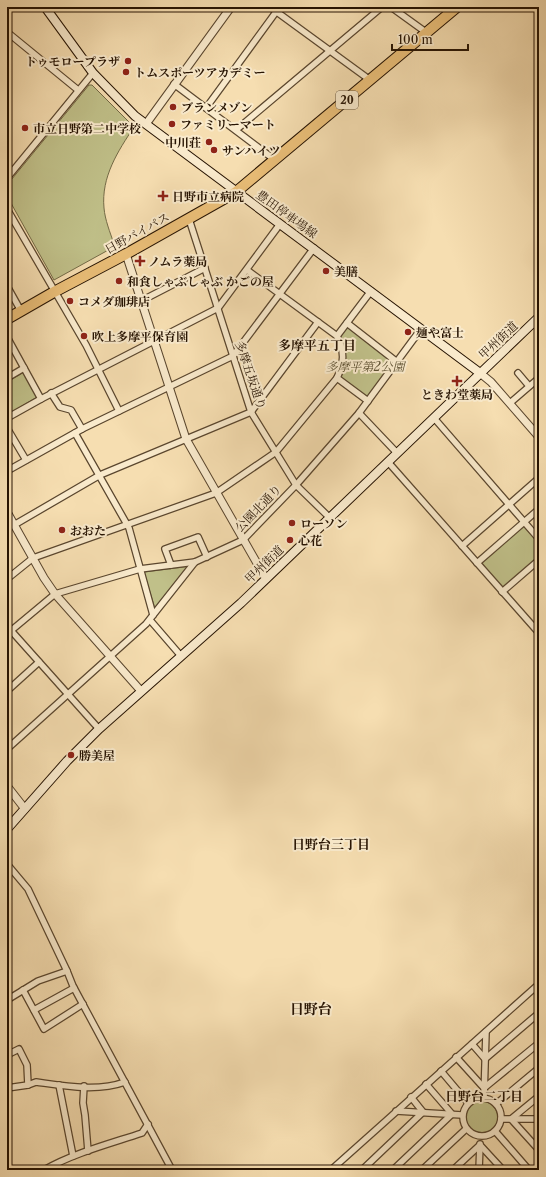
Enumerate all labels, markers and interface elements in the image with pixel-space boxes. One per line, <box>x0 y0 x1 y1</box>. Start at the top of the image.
scale bar <box>392 26 468 52</box>
text: 100 m <box>398 32 433 47</box>
place label: トゥモロープラザ <box>25 54 120 69</box>
marker: トゥモロープラザ <box>123 56 133 66</box>
place label: トムスポーツアカデミー <box>134 65 265 80</box>
marker: トムスポーツアカデミー <box>121 67 131 77</box>
road number: 20 <box>336 91 358 109</box>
place label: ブランメゾン <box>181 100 252 115</box>
marker: ブランメゾン <box>168 102 178 112</box>
place label: ファミリーマート <box>180 117 276 132</box>
marker: ファミリーマート <box>167 119 177 129</box>
place label: 市立日野第二中学校 <box>33 121 141 136</box>
marker: 市立日野第二中学校 <box>20 123 30 133</box>
place label: 中川荘 <box>165 135 201 150</box>
marker: 中川荘 <box>204 137 214 147</box>
place label: サンハイツ <box>222 143 281 158</box>
marker: サンハイツ <box>209 145 219 155</box>
street label: 豊田停車場線 <box>253 187 321 241</box>
place label: 日野市立病院 <box>172 189 244 204</box>
marker: 日野市立病院 <box>157 190 169 202</box>
street label: 日野バイパス <box>102 209 172 257</box>
place label: ノムラ薬局 <box>148 254 207 269</box>
marker: ノムラ薬局 <box>135 256 145 266</box>
place label: 美膳 <box>334 264 358 279</box>
marker: 美膳 <box>321 266 331 276</box>
place label: 和食しゃぶしゃぶ かごの屋 <box>127 274 274 289</box>
marker: 和食しゃぶしゃぶ かごの屋 <box>114 276 124 286</box>
place label: コメダ珈琲店 <box>78 294 150 309</box>
marker: コメダ珈琲店 <box>65 296 75 306</box>
street label: 甲州街道 <box>475 318 521 362</box>
place label: 麺や富士 <box>416 325 464 340</box>
marker: 麺や富士 <box>403 327 413 337</box>
place label: 吹上多摩平保育園 <box>92 329 188 344</box>
marker: 吹上多摩平保育園 <box>79 331 89 341</box>
district label: 多摩平五丁目 <box>278 337 356 353</box>
street label: 多摩五坂通り <box>232 339 270 411</box>
park label: 多摩平第2公園 <box>326 359 406 374</box>
marker: ときわ堂薬局 <box>452 376 462 386</box>
place label: ときわ堂薬局 <box>421 387 493 402</box>
street label: 公園北通り <box>232 481 284 535</box>
place label: ローソン <box>300 516 348 531</box>
marker: ローソン <box>287 518 297 528</box>
place label: おおた <box>70 523 106 538</box>
marker: おおた <box>57 525 67 535</box>
place label: 心花 <box>298 533 322 548</box>
marker: 心花 <box>285 535 295 545</box>
street label: 甲州街道 <box>242 542 286 586</box>
place label: 勝美屋 <box>79 748 115 763</box>
marker: 勝美屋 <box>66 750 76 760</box>
district label: 日野台三丁目 <box>292 836 370 852</box>
district label: 日野台 <box>290 1000 332 1018</box>
district label: 日野台二丁目 <box>445 1088 523 1104</box>

